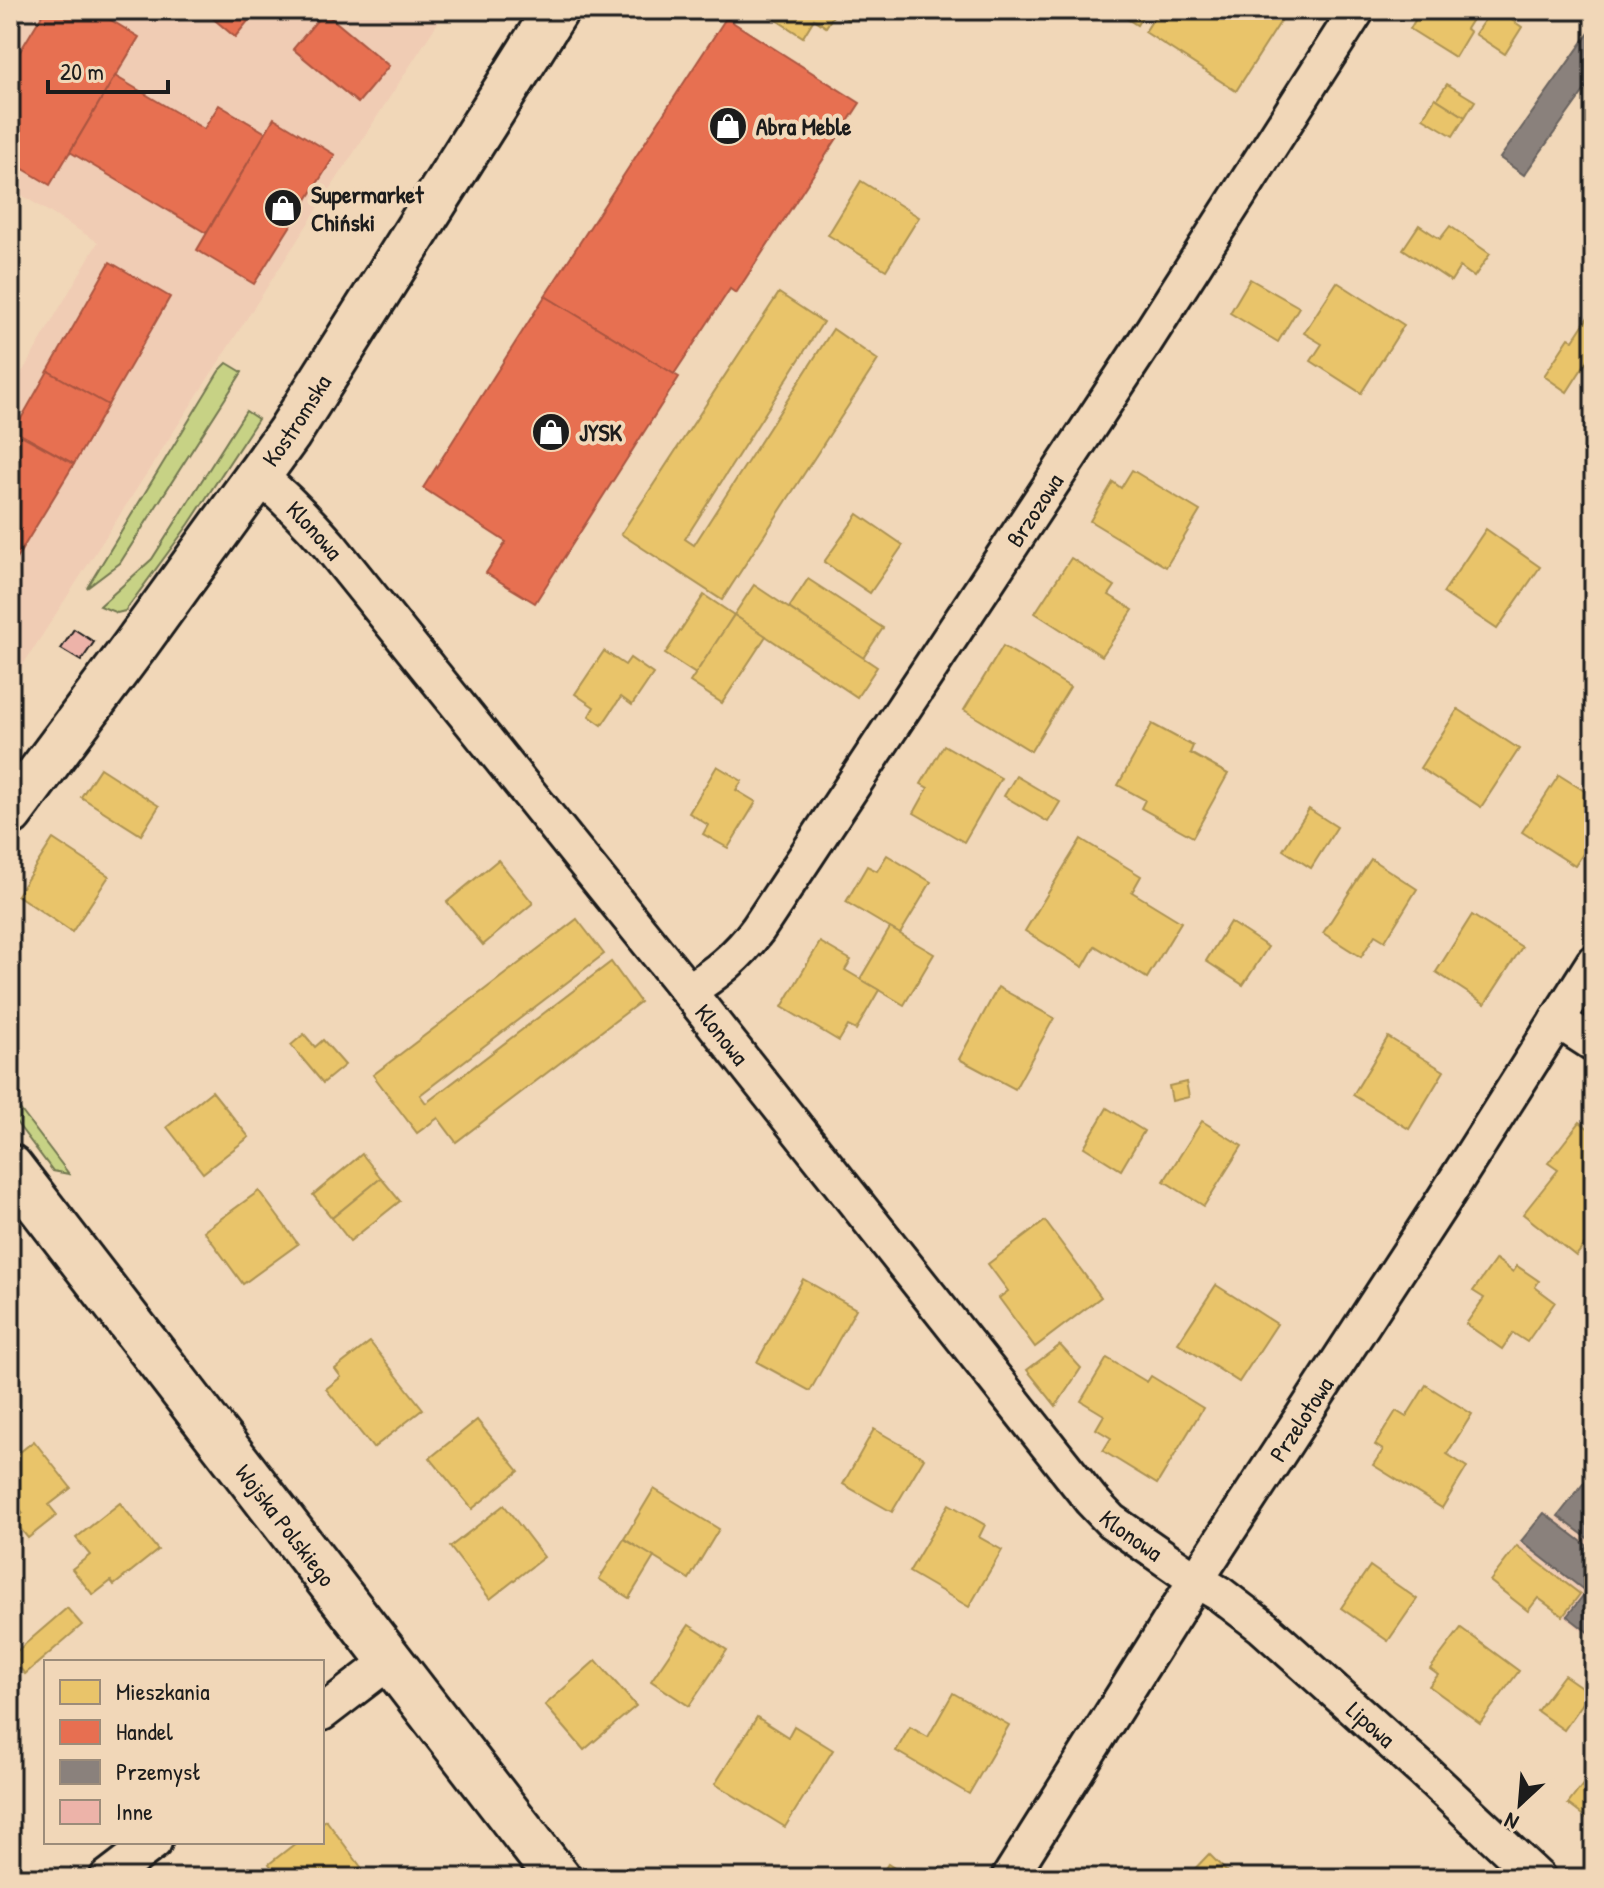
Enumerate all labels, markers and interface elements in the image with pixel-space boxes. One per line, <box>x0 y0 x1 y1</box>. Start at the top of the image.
scale bar <box>48 44 168 94</box>
text: 20 m <box>60 55 104 87</box>
shop icon: Abra Meble <box>707 105 749 147</box>
place label: Abra Meble <box>756 110 852 142</box>
place label: Supermarket Chiński <box>311 178 424 238</box>
shop icon: Supermarket Chiński <box>262 187 304 229</box>
street label: Kostromska <box>254 368 338 473</box>
shop icon: JYSK <box>530 411 572 453</box>
place label: JYSK <box>579 416 623 448</box>
street label: Brzozowa <box>998 467 1070 553</box>
street label: Klonowa <box>280 493 351 566</box>
street label: Klonowa <box>688 997 756 1071</box>
street label: Przelotowa <box>1262 1370 1340 1468</box>
street label: Wojska Polskiego <box>229 1457 344 1593</box>
street label: Klonowa <box>1093 1503 1169 1568</box>
legend <box>44 1660 324 1844</box>
text: Mieszkania <box>116 1675 210 1707</box>
street label: Lipowa <box>1340 1694 1402 1754</box>
text: Handel <box>116 1715 173 1747</box>
text: Przemysł <box>116 1755 201 1787</box>
north arrow <box>1480 1764 1560 1844</box>
text: Inne <box>116 1795 153 1827</box>
text: N <box>1499 1806 1523 1838</box>

